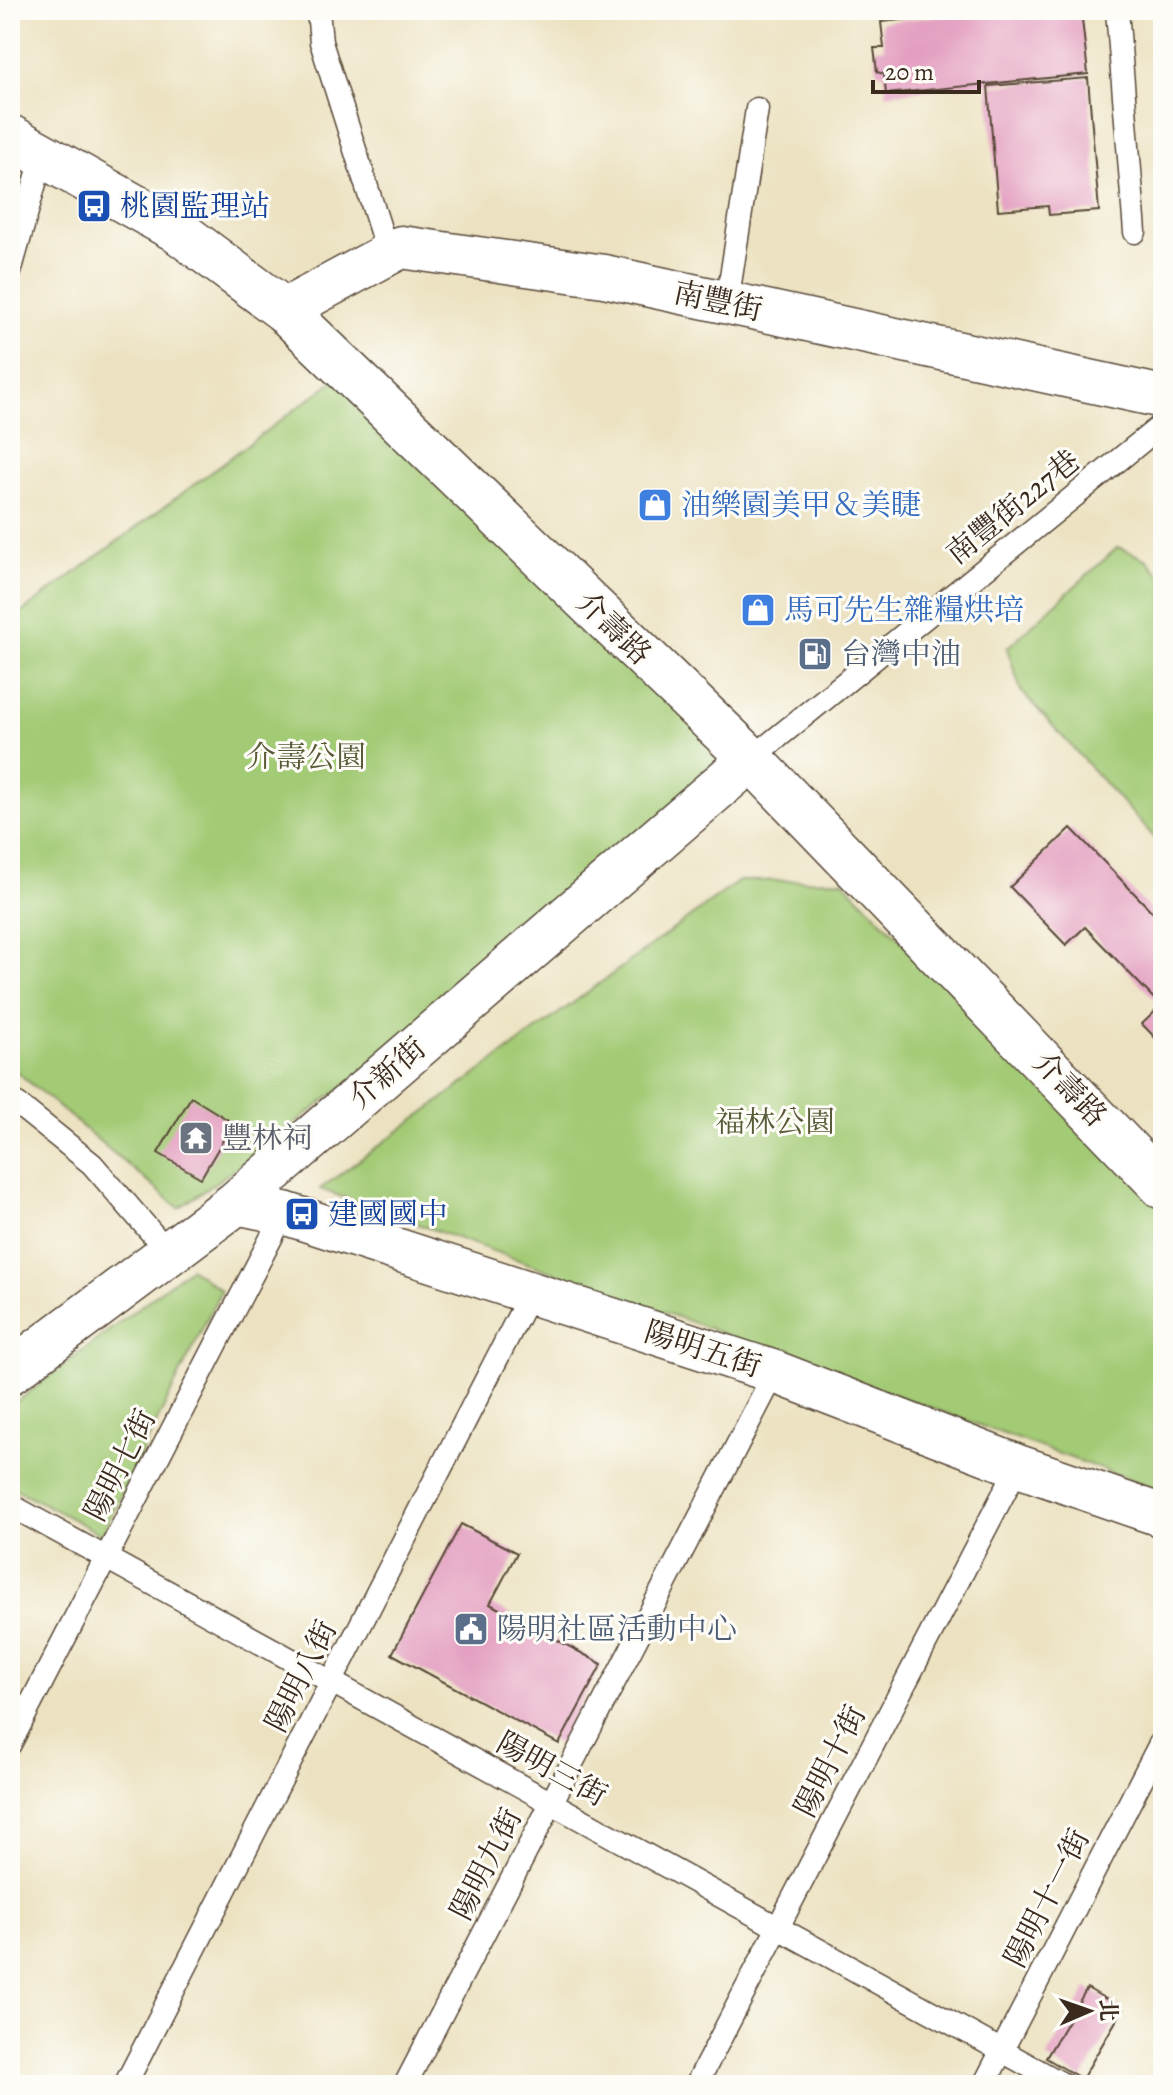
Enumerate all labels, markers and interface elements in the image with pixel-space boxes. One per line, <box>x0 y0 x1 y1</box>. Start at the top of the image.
scale bar <box>873 44 979 94</box>
text: 20 m <box>885 56 934 88</box>
place label: 桃園監理站 <box>120 186 270 226</box>
bus stop icon: 桃園監理站 <box>75 187 113 225</box>
street label: 南豐街 <box>670 272 766 330</box>
street label: 南豐街227巷 <box>938 441 1088 573</box>
place label: 油樂園美甲＆美睫 <box>681 485 921 525</box>
shop icon: 油樂園美甲＆美睫 <box>636 486 674 524</box>
street label: 介壽路 <box>568 582 660 674</box>
place label: 馬可先生雜糧烘培 <box>784 590 1024 630</box>
shop icon: 馬可先生雜糧烘培 <box>739 591 777 629</box>
place label: 台灣中油 <box>841 634 961 674</box>
fuel station icon: 台灣中油 <box>796 635 834 673</box>
park label: 介壽公園 <box>246 737 366 777</box>
street label: 介新街 <box>340 1028 434 1118</box>
street label: 介壽路 <box>1024 1043 1116 1135</box>
park label: 福林公園 <box>715 1102 835 1142</box>
place label: 豐林祠 <box>222 1118 312 1158</box>
temple icon: 豐林祠 <box>177 1119 215 1157</box>
place label: 建國國中 <box>328 1194 448 1234</box>
bus stop icon: 建國國中 <box>283 1195 321 1233</box>
street label: 陽明五街 <box>640 1311 766 1387</box>
street label: 陽明七街 <box>75 1402 165 1528</box>
place label: 陽明社區活動中心 <box>497 1609 737 1649</box>
public building icon: 陽明社區活動中心 <box>452 1610 490 1648</box>
street label: 陽明八街 <box>256 1613 346 1739</box>
street label: 陽明十街 <box>785 1698 875 1824</box>
street label: 陽明三街 <box>490 1722 614 1816</box>
street label: 陽明九街 <box>441 1801 531 1927</box>
street label: 陽明十一街 <box>995 1822 1099 1974</box>
north arrow <box>1049 1971 1129 2051</box>
text: 北 <box>1093 1999 1123 2022</box>

